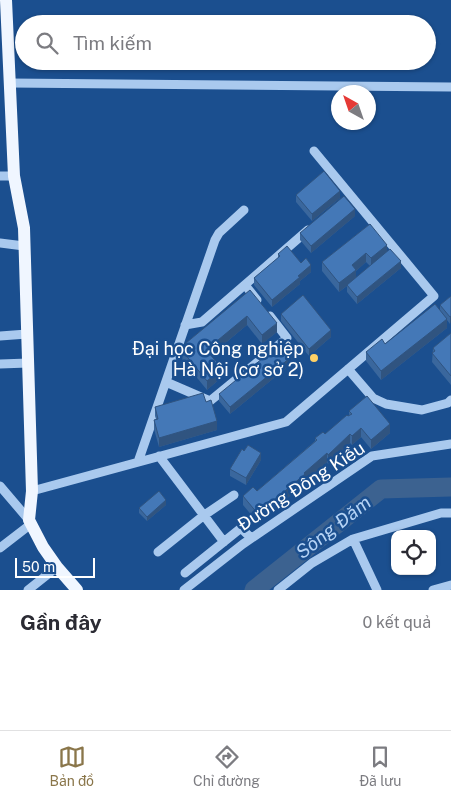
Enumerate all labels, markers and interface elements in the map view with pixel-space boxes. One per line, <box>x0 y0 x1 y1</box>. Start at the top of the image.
search box <box>15 15 436 70</box>
icon: search <box>33 29 61 57</box>
text: Tìm kiếm <box>73 32 152 54</box>
north arrow <box>331 85 376 130</box>
place label: Đại học Công nghiệp Hà Nội (cơ sở 2) <box>132 338 304 380</box>
marker: Đại học Công nghiệp Hà Nội (cơ sở 2) <box>308 352 320 364</box>
street label: Đường Đông Kiều <box>234 437 368 535</box>
water label: Sông Đăm <box>291 491 375 563</box>
map controls <box>391 530 436 575</box>
button: locate <box>391 530 436 575</box>
scale bar <box>15 555 95 578</box>
text: 50 m <box>22 559 55 575</box>
text: Gần đây <box>20 610 102 635</box>
text: 0 kết quả <box>362 613 431 632</box>
tab: Bản đồ <box>50 743 94 789</box>
tab: Chỉ đường <box>193 743 260 789</box>
tab: Đã lưu <box>359 743 401 789</box>

